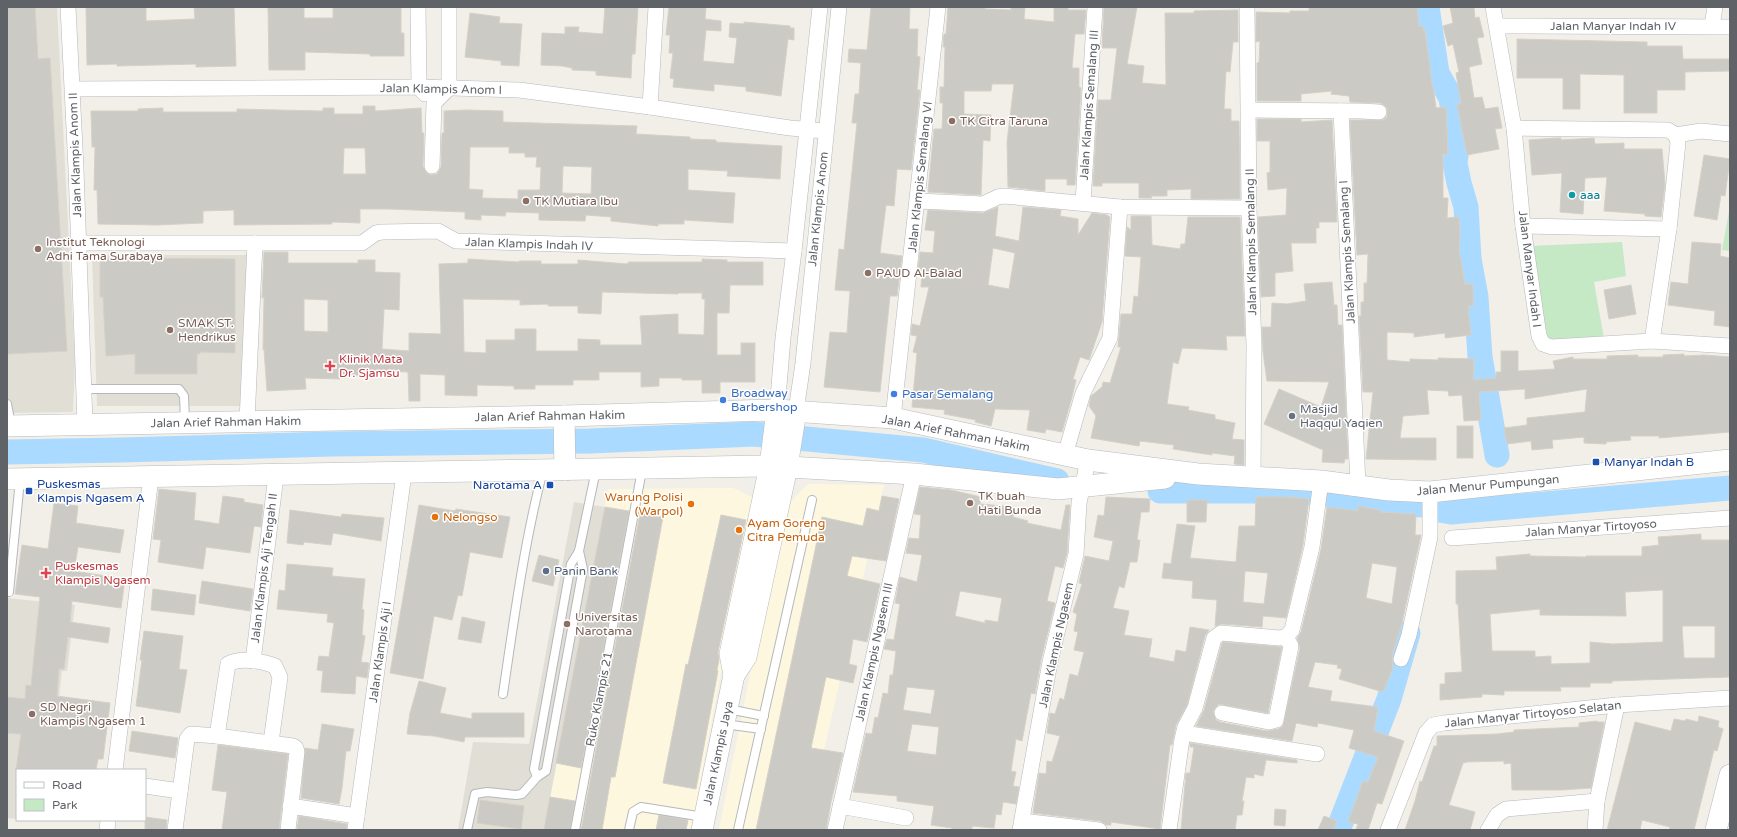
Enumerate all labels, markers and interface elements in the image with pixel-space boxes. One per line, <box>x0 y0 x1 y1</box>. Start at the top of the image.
street label: Jalan Manyar Indah IV <box>1550 19 1677 33</box>
street label: Jalan Klampis Semalang III <box>1077 29 1101 181</box>
street label: Jalan Klampis Anom I <box>380 81 502 97</box>
street label: Jalan Klampis Anom II <box>66 92 84 218</box>
street label: Jalan Klampis Semalang VI <box>905 101 935 253</box>
place label: TK Citra Taruna <box>960 114 1048 128</box>
marker: TK Citra Taruna <box>947 116 957 126</box>
street label: Jalan Klampis Anom <box>805 151 831 267</box>
street label: Jalan Klampis Semalang II <box>1243 168 1259 316</box>
street label: Jalan Klampis Semalang I <box>1336 180 1358 324</box>
place label: aaa <box>1580 188 1600 202</box>
marker: aaa <box>1567 190 1577 200</box>
place label: TK Mutiara Ibu <box>534 194 618 208</box>
marker: TK Mutiara Ibu <box>521 196 531 206</box>
street label: Jalan Manyar Indah I <box>1516 210 1544 328</box>
place label: Institut Teknologi Adhi Tama Surabaya <box>46 235 163 263</box>
street label: Jalan Klampis Indah IV <box>465 235 594 253</box>
marker: Institut Teknologi Adhi Tama Surabaya <box>33 244 43 254</box>
place label: PAUD Al-Balad <box>876 266 962 280</box>
marker: PAUD Al-Balad <box>863 268 873 278</box>
place label: SMAK ST. Hendrikus <box>178 316 236 344</box>
marker: SMAK ST. Hendrikus <box>165 325 175 335</box>
place label: Klinik Mata Dr. Sjamsu <box>339 352 403 380</box>
marker: Klinik Mata Dr. Sjamsu <box>324 360 336 372</box>
place label: Broadway Barbershop <box>731 386 798 414</box>
place label: Pasar Semalang <box>902 387 993 401</box>
marker: Pasar Semalang <box>889 389 899 399</box>
marker: Broadway Barbershop <box>718 395 728 405</box>
place label: Masjid Haqqul Yaqien <box>1300 402 1382 430</box>
street label: Jalan Arief Rahman Hakim <box>475 408 625 424</box>
marker: Masjid Haqqul Yaqien <box>1287 411 1297 421</box>
street label: Jalan Arief Rahman Hakim <box>881 412 1031 454</box>
street label: Jalan Arief Rahman Hakim <box>151 414 301 430</box>
place label: Manyar Indah B <box>1604 455 1694 469</box>
marker: Manyar Indah B <box>1591 457 1601 467</box>
street label: Jalan Menur Pumpungan <box>1416 472 1560 498</box>
place label: Puskesmas Klampis Ngasem A <box>37 477 145 505</box>
place label: Narotama A <box>473 478 542 492</box>
marker: Narotama A <box>545 480 555 490</box>
marker: Puskesmas Klampis Ngasem A <box>24 486 34 496</box>
place label: TK buah Hati Bunda <box>978 489 1042 517</box>
place label: Warung Polisi (Warpol) <box>605 490 683 518</box>
street label: Jalan Klampis Aji Tengah II <box>248 492 280 644</box>
marker: TK buah Hati Bunda <box>965 498 975 508</box>
marker: Warung Polisi (Warpol) <box>686 499 696 509</box>
place label: Nelongso <box>443 510 497 524</box>
marker: Nelongso <box>430 512 440 522</box>
place label: Ayam Goreng Citra Pemuda <box>747 516 825 544</box>
street label: Jalan Manyar Tirtoyoso <box>1525 516 1657 540</box>
marker: Ayam Goreng Citra Pemuda <box>734 525 744 535</box>
place label: Puskesmas Klampis Ngasem <box>55 559 151 587</box>
place label: Panin Bank <box>554 564 619 578</box>
marker: Panin Bank <box>541 566 551 576</box>
marker: Puskesmas Klampis Ngasem <box>40 567 52 579</box>
street label: Jalan Klampis Ngasem III <box>852 581 896 723</box>
street label: Jalan Klampis Ngasem <box>1036 581 1076 709</box>
street label: Jalan Klampis Aji I <box>366 600 394 704</box>
place label: Universitas Narotama <box>575 610 638 638</box>
marker: Universitas Narotama <box>562 619 572 629</box>
street label: Ruko Klampis 21 <box>583 651 615 747</box>
street label: Jalan Manyar Tirtoyoso Selatan <box>1444 698 1622 730</box>
place label: SD Negri Klampis Ngasem 1 <box>40 700 146 728</box>
street label: Jalan Klampis Jaya <box>700 700 736 806</box>
marker: SD Negri Klampis Ngasem 1 <box>27 709 37 719</box>
legend <box>16 769 146 821</box>
text: Road <box>52 778 82 792</box>
text: Park <box>52 798 78 812</box>

